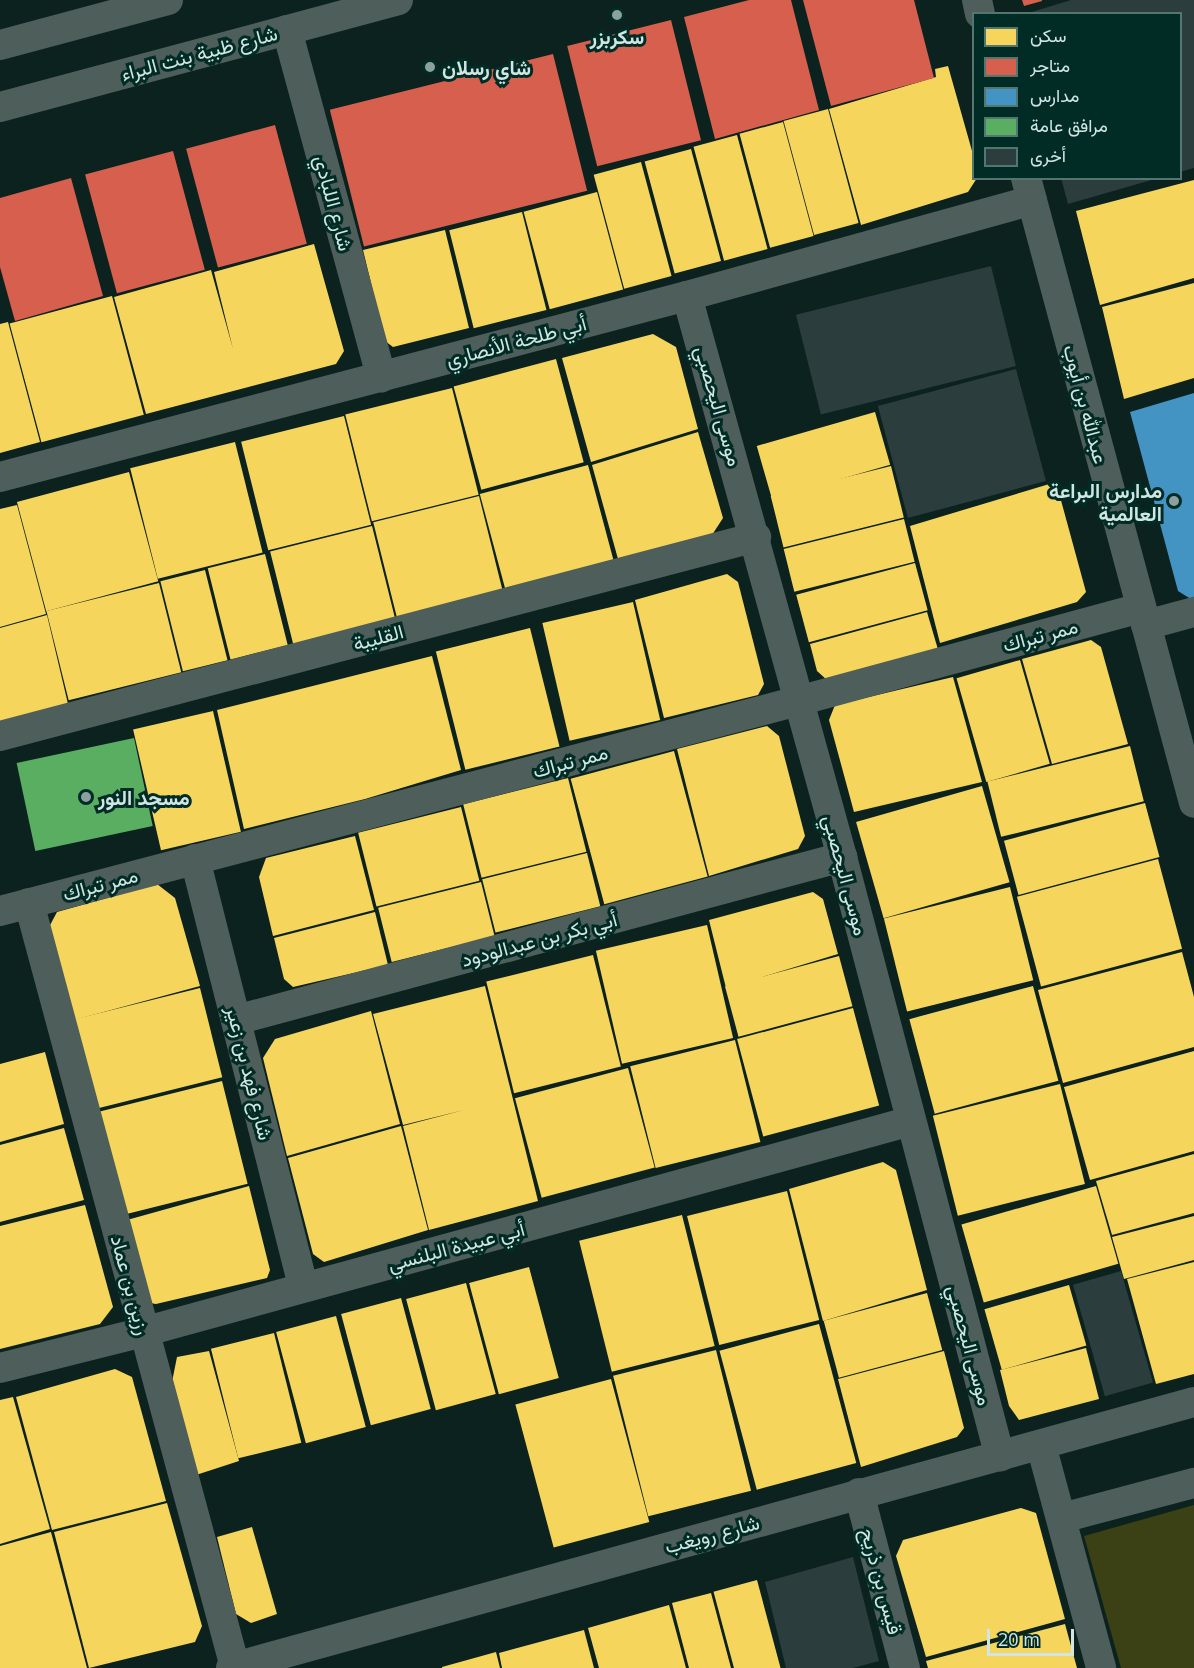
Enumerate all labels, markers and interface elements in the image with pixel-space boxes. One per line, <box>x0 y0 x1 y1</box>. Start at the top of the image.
marker: سكربزر <box>610 8 624 22</box>
legend <box>972 12 1182 180</box>
street label: شارع ظبية بنت البراء <box>118 21 280 85</box>
text: سكن <box>1030 23 1066 47</box>
place label: سكربزر <box>590 24 644 48</box>
text: متاجر <box>1030 53 1070 77</box>
place label: شاي رسلان <box>442 55 531 79</box>
marker: شاي رسلان <box>423 60 437 74</box>
text: مدارس <box>1030 83 1079 107</box>
text: مرافق عامة <box>1030 113 1108 137</box>
text: أخرى <box>1030 143 1066 167</box>
street label: شارع اللبادي <box>310 153 358 253</box>
street label: أبي طلحة الأنصاري <box>443 311 589 371</box>
street label: عبدالله بن أيوب <box>1059 342 1113 466</box>
street label: موسى اليحصبي <box>690 343 748 469</box>
place label: مدارس البراعة العالمية <box>1049 478 1162 525</box>
marker: مدارس البراعة العالمية <box>1167 494 1181 508</box>
street label: ممر تبراك <box>1000 613 1080 657</box>
street label: القليبة <box>350 619 406 655</box>
street label: ممر تبراك <box>530 739 610 783</box>
place label: مسجد النور <box>98 785 190 809</box>
marker: مسجد النور <box>79 790 93 804</box>
street label: موسى اليحصبي <box>818 812 874 938</box>
street label: ممر تبراك <box>60 862 140 906</box>
street label: أبي بكر بن عبدالودود <box>458 907 620 971</box>
street label: شارع فهد بن زعير <box>222 1004 278 1142</box>
street label: أبي عبيدة البلنسي <box>385 1216 527 1276</box>
street label: رزين بن عماد <box>106 1233 156 1337</box>
street label: موسى اليحصبي <box>942 1282 998 1408</box>
street label: شارع رويغب <box>662 1510 762 1558</box>
street label: قيس بن ذريح <box>856 1525 908 1637</box>
scale bar <box>990 1617 1077 1655</box>
text: 20 m <box>998 1627 1040 1651</box>

